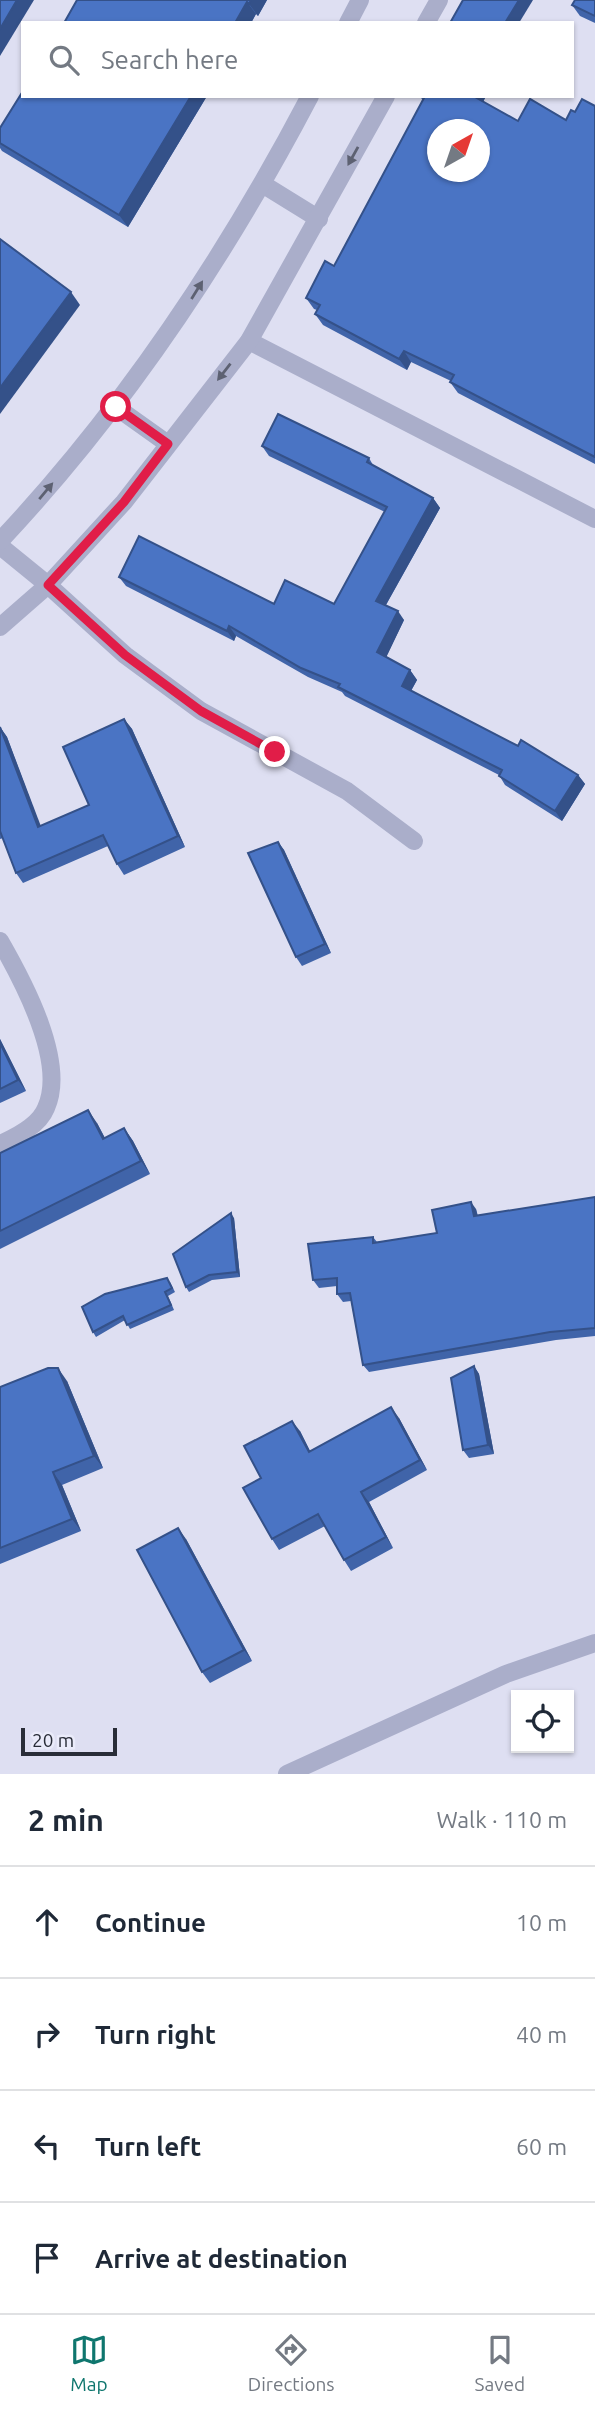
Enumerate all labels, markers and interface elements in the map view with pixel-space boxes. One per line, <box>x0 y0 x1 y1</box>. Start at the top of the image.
search box <box>21 21 574 98</box>
icon: search <box>45 41 83 79</box>
text: Search here <box>101 45 238 74</box>
north arrow <box>427 119 490 182</box>
one-way arrow <box>348 146 359 166</box>
one-way arrow <box>191 280 204 299</box>
one-way arrow <box>217 363 232 381</box>
route start <box>100 391 131 422</box>
one-way arrow <box>38 482 54 500</box>
route end <box>259 736 290 767</box>
map controls <box>511 1690 574 1753</box>
button: locate <box>511 1690 574 1753</box>
scale bar <box>21 1725 117 1757</box>
text: 20 m <box>32 1729 74 1751</box>
text: 2 min <box>28 1803 104 1837</box>
text: Walk · 110 m <box>436 1807 567 1832</box>
icon: ahead <box>28 1903 66 1941</box>
text: Continue <box>95 1908 206 1937</box>
text: 10 m <box>516 1910 567 1935</box>
icon: right <box>28 2015 66 2053</box>
text: Turn right <box>95 2020 216 2049</box>
text: 40 m <box>516 2022 567 2047</box>
icon: left <box>28 2127 66 2165</box>
text: Turn left <box>95 2132 201 2161</box>
text: 60 m <box>516 2134 567 2159</box>
icon: arrive <box>28 2239 66 2277</box>
text: Arrive at destination <box>95 2244 348 2273</box>
tab: Map <box>70 2331 108 2395</box>
tab: Directions <box>248 2331 335 2395</box>
tab: Saved <box>474 2331 525 2395</box>

